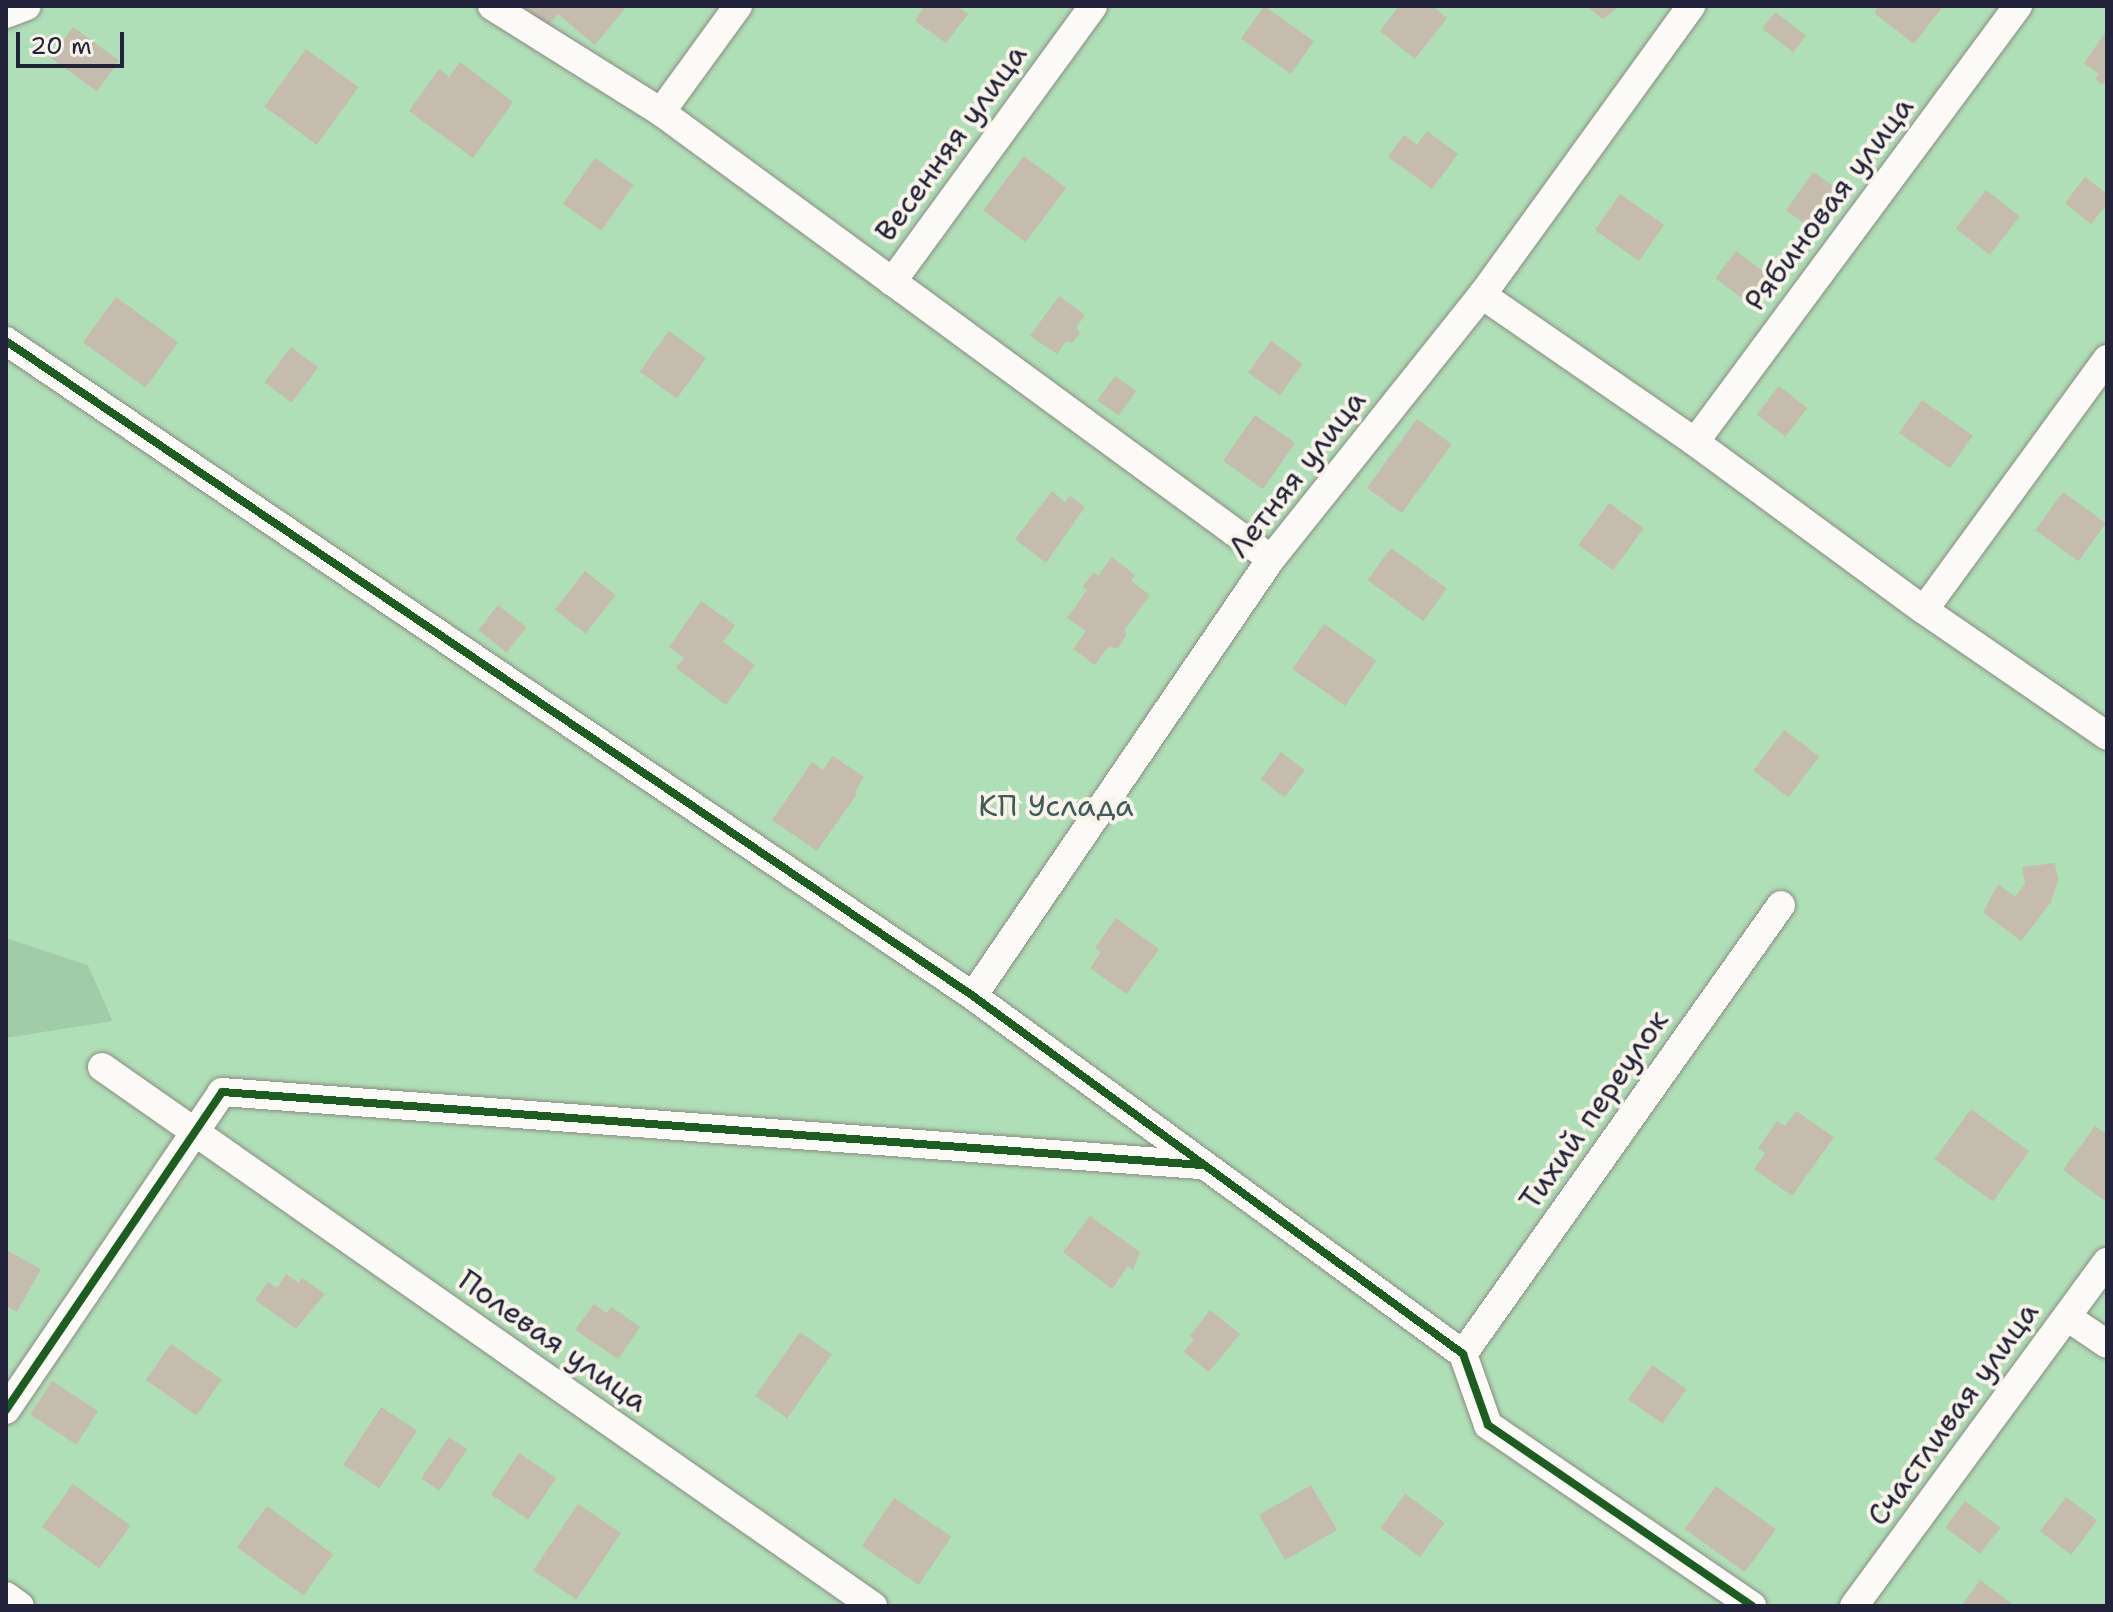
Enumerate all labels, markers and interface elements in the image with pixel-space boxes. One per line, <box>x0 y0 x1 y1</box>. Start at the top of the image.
scale bar <box>20 16 128 66</box>
text: 20 m <box>30 30 92 62</box>
street label: Весенняя улица <box>868 38 1034 248</box>
street label: Рябиновая улица <box>1737 90 1921 318</box>
street label: Летняя улица <box>1221 383 1373 565</box>
park label: КП Услада <box>978 788 1134 824</box>
street label: Тихий переулок <box>1512 1003 1676 1217</box>
street label: Полевая улица <box>451 1262 655 1420</box>
street label: Счастливая улица <box>1860 1295 2046 1533</box>

